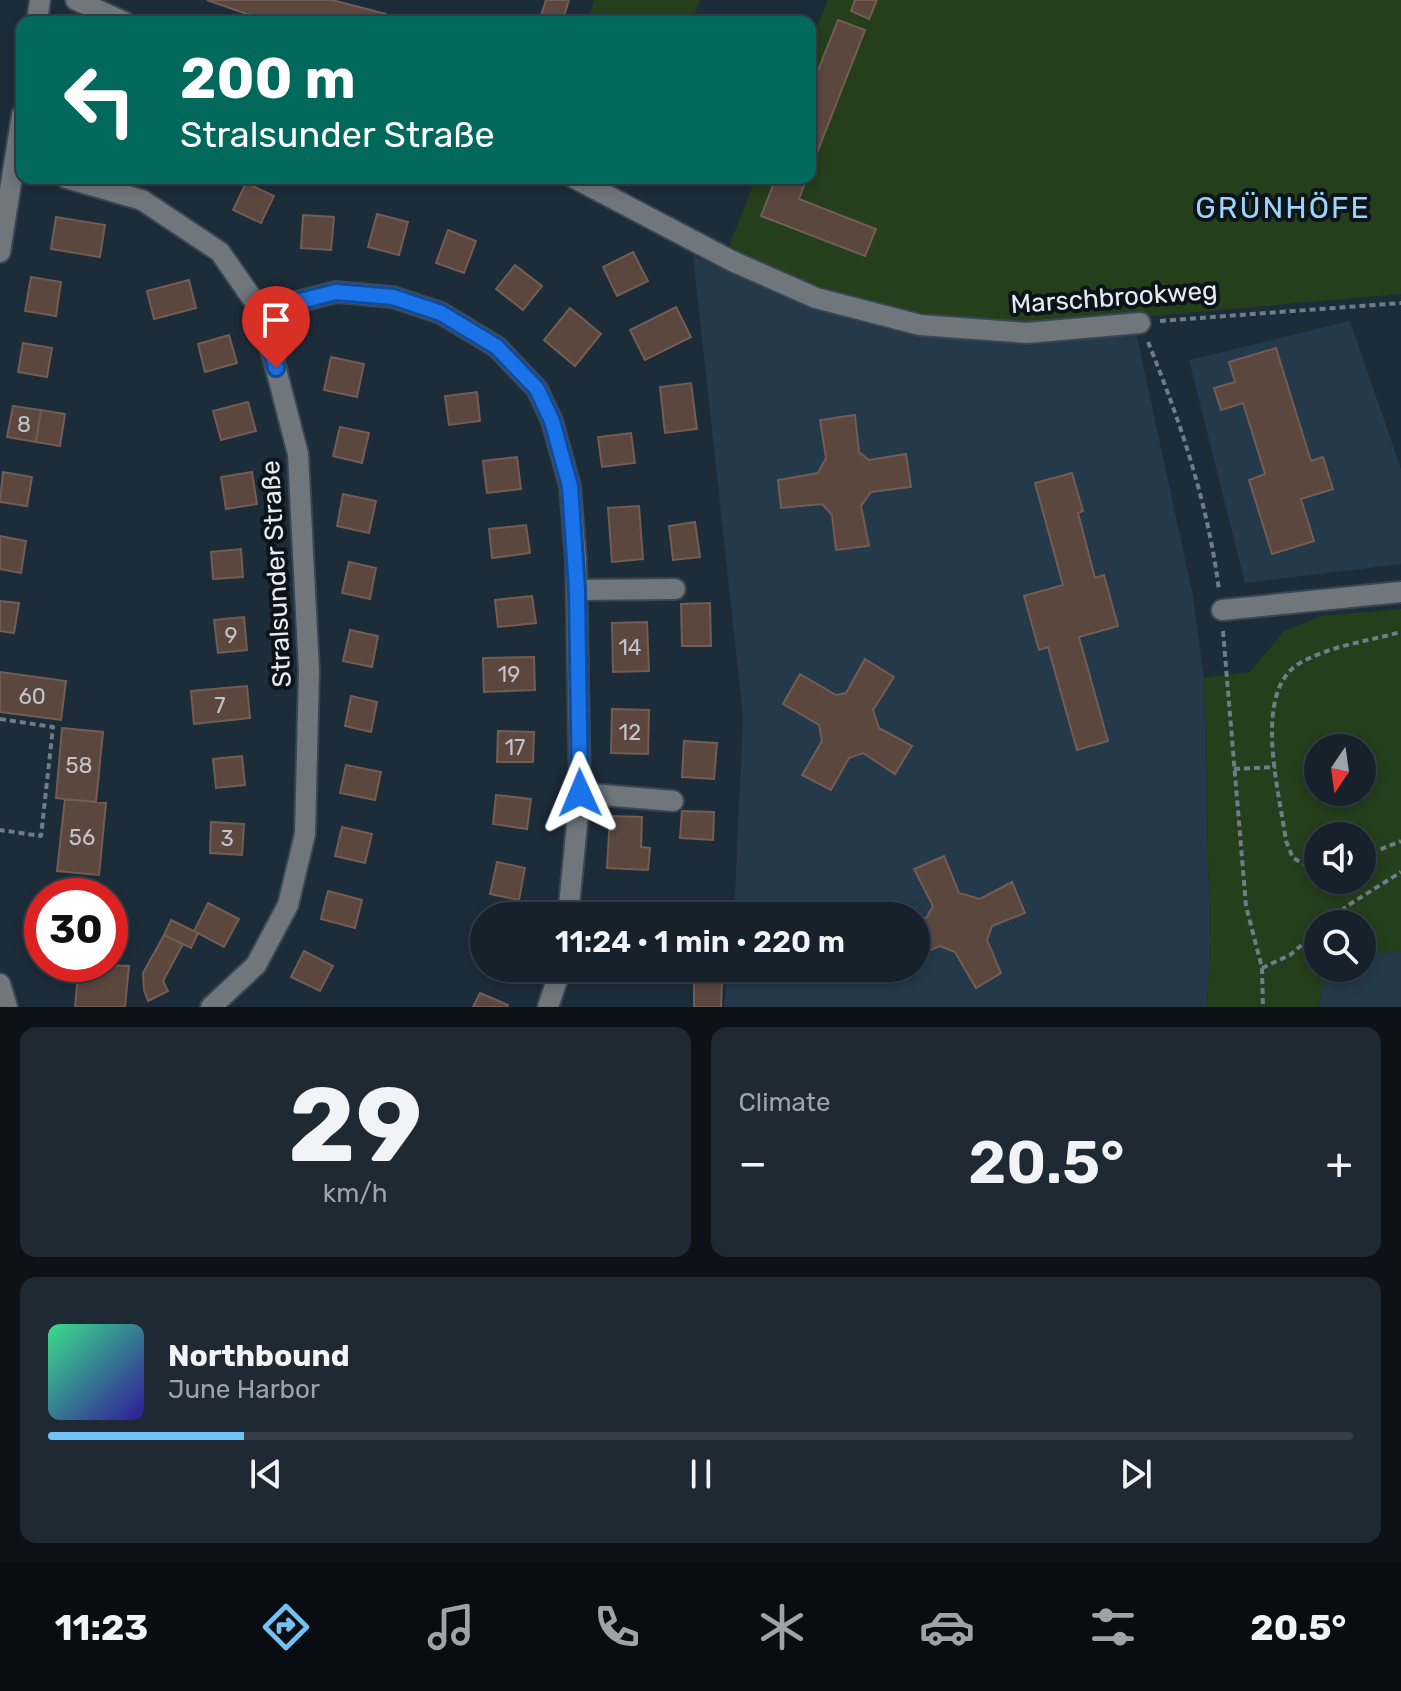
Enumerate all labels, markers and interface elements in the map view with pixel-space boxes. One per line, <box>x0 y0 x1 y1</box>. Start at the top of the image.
text: 200 m <box>180 46 356 112</box>
icon: left <box>48 48 152 152</box>
text: Stralsunder Straße <box>180 113 495 156</box>
district label: GRÜNHÖFE <box>1195 190 1371 226</box>
street label: Marschbrookweg <box>1010 275 1218 320</box>
pin <box>242 286 310 368</box>
icon: arrive <box>254 298 298 342</box>
house number: 8 <box>17 411 31 438</box>
street label: Stralsunder Straße <box>255 460 298 688</box>
house number: 9 <box>224 622 238 649</box>
house number: 14 <box>618 634 642 661</box>
house number: 19 <box>498 661 520 688</box>
house number: 60 <box>18 683 46 710</box>
house number: 7 <box>214 692 226 719</box>
house number: 12 <box>619 719 641 746</box>
house number: 17 <box>505 734 525 761</box>
north arrow <box>1304 734 1376 806</box>
map controls <box>1304 734 1376 982</box>
position arrow <box>538 751 622 835</box>
house number: 58 <box>65 752 93 779</box>
button: sound <box>1304 822 1376 894</box>
house number: 56 <box>69 824 95 851</box>
house number: 3 <box>220 825 234 852</box>
speed limit sign: 30 <box>24 878 128 982</box>
button: search <box>1304 910 1376 982</box>
text: 11:24 · 1 min · 220 m <box>555 924 845 960</box>
text: 29 <box>288 1064 422 1187</box>
text: Climate <box>739 1087 831 1118</box>
text: 20.5° <box>968 1127 1125 1198</box>
text: − <box>739 1137 767 1189</box>
text: + <box>1326 1137 1353 1189</box>
text: km/h <box>323 1178 388 1209</box>
text: Northbound <box>168 1338 350 1374</box>
text: June Harbor <box>168 1374 320 1405</box>
icon: previous <box>244 1452 288 1496</box>
icon: pause <box>679 1452 723 1496</box>
icon: next <box>1114 1452 1158 1496</box>
icon: directions <box>258 1599 314 1655</box>
icon: music <box>423 1599 479 1655</box>
icon: phone <box>589 1599 645 1655</box>
icon: climate <box>754 1599 810 1655</box>
icon: car <box>919 1599 975 1655</box>
icon: filters <box>1085 1599 1141 1655</box>
text: 11:23 <box>55 1606 148 1649</box>
text: 20.5° <box>1250 1606 1346 1649</box>

